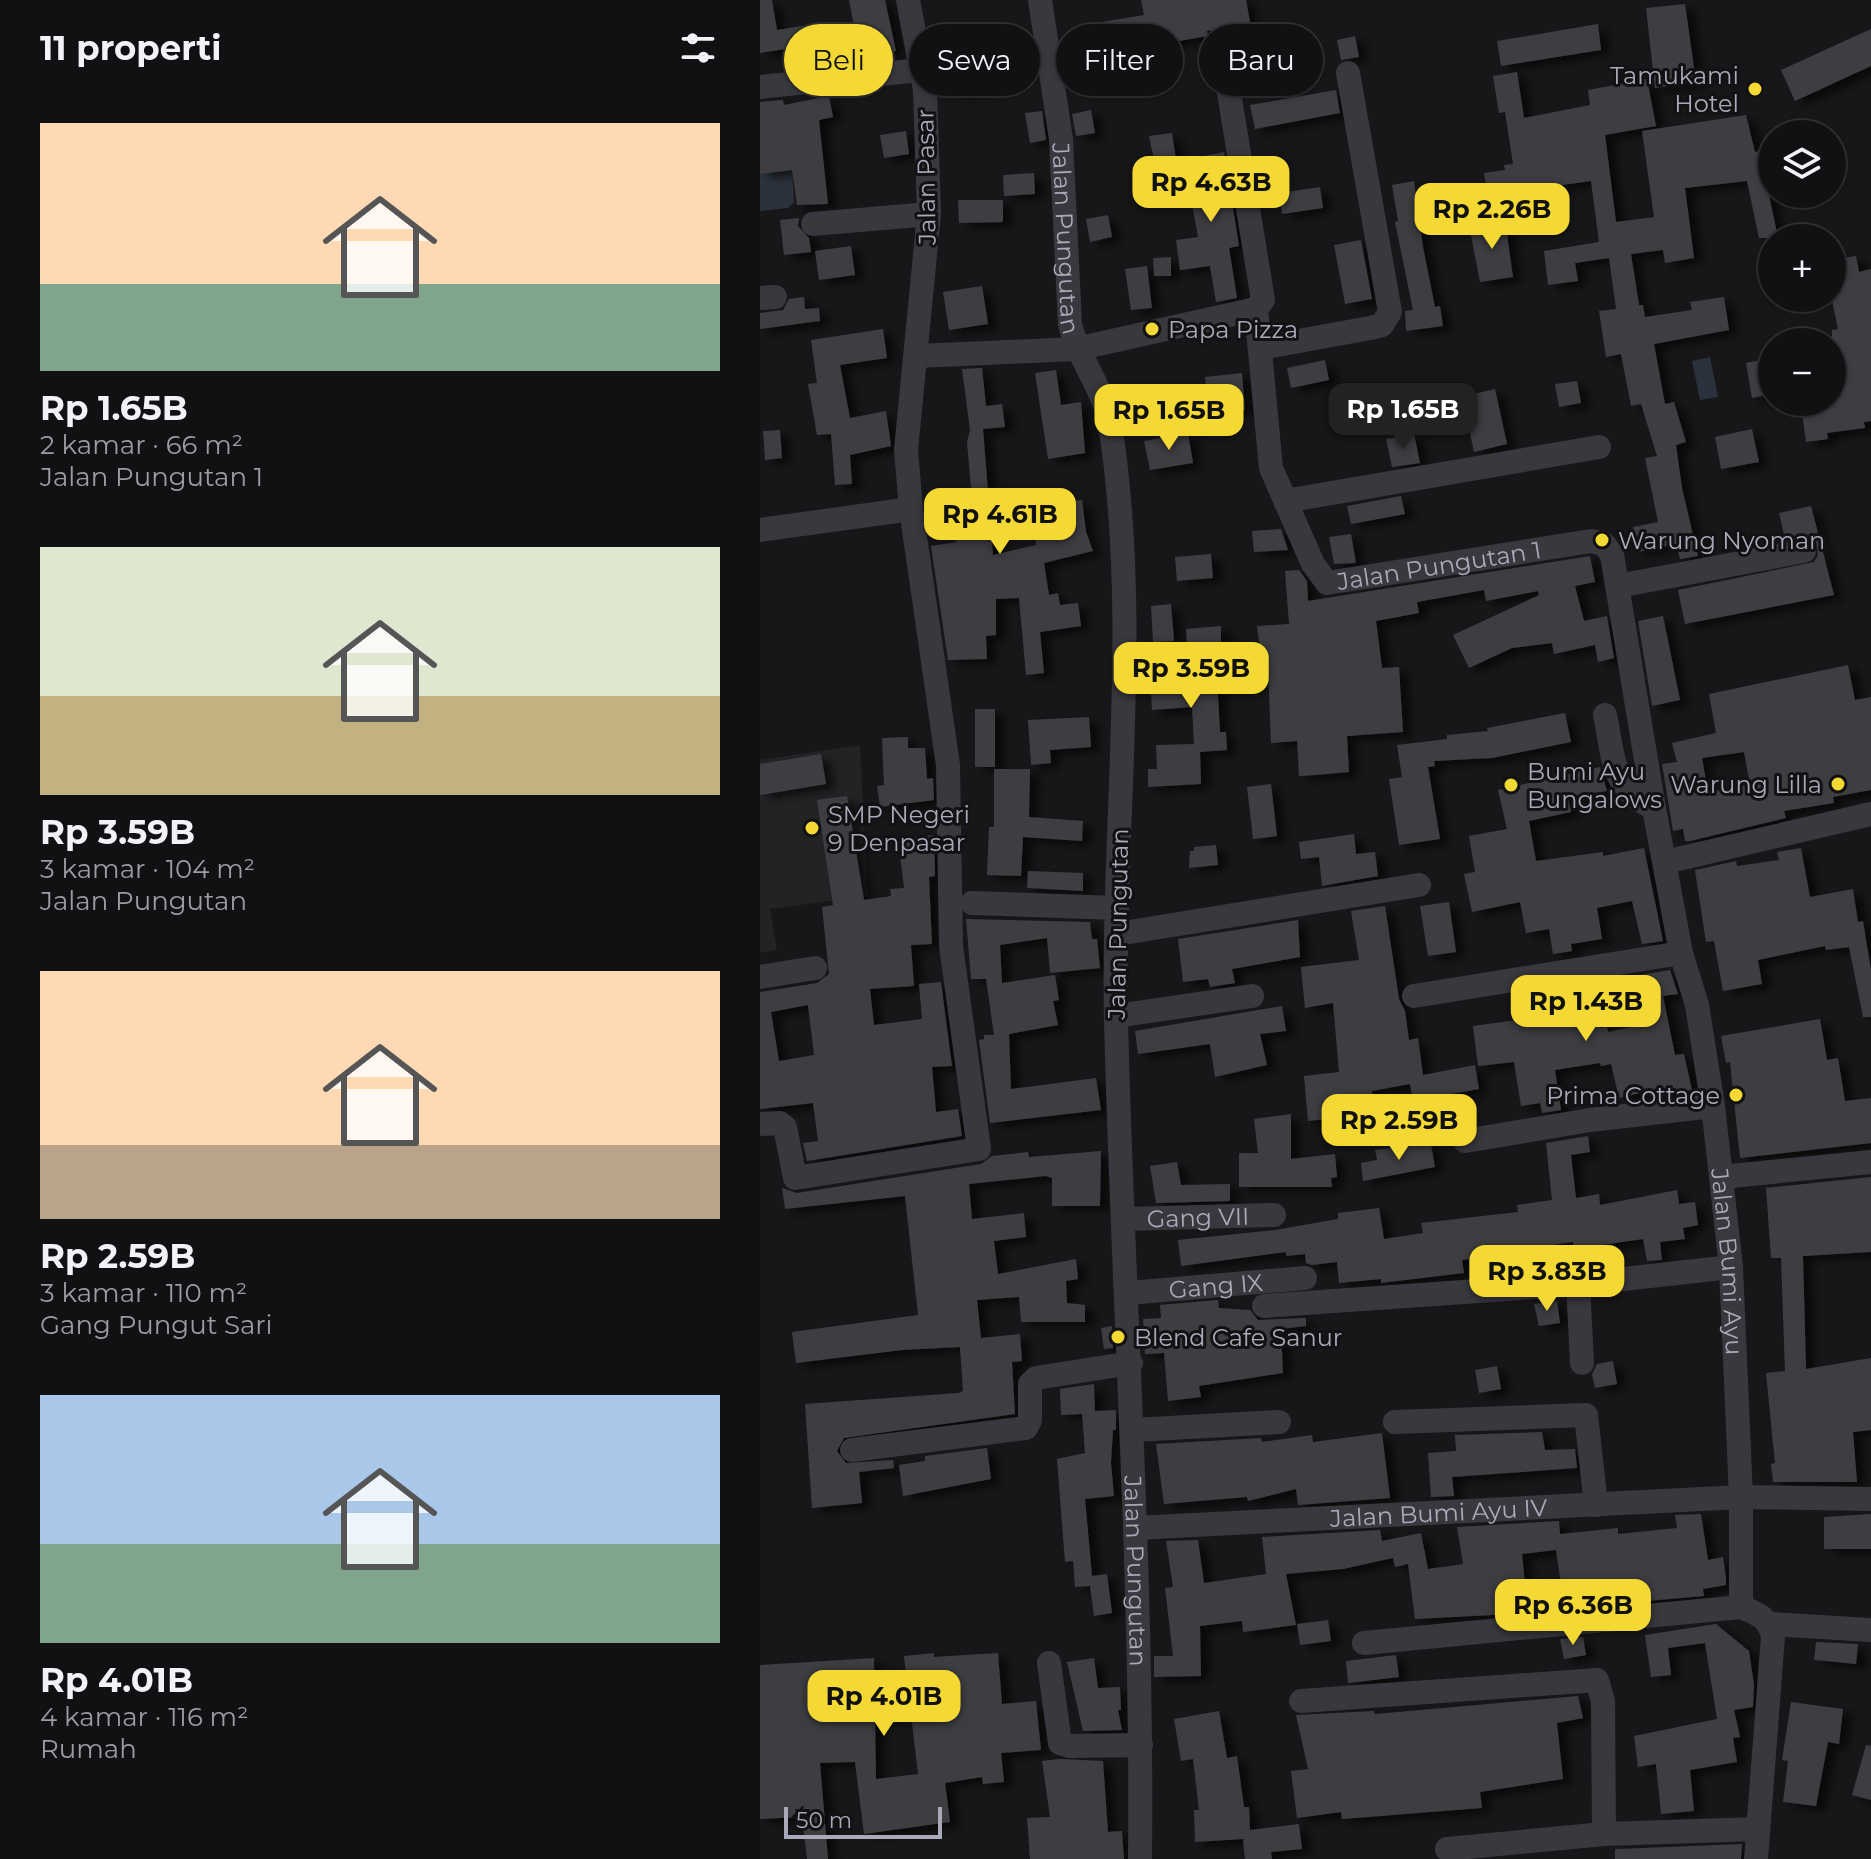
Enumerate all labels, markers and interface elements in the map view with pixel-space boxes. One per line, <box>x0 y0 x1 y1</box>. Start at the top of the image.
chip: Beli <box>784 24 893 96</box>
chip: Sewa <box>909 24 1040 96</box>
chip: Filter <box>1056 24 1183 96</box>
chip: Baru <box>1199 24 1323 96</box>
icon: filters <box>676 26 720 70</box>
text: 11 properti <box>40 27 221 69</box>
place label: Tamukami Hotel <box>1610 61 1739 118</box>
marker: Tamukami Hotel <box>1746 80 1764 98</box>
street label: Jalan Pasar <box>910 109 942 246</box>
map controls <box>1758 120 1846 416</box>
button: layers <box>1758 120 1846 208</box>
street label: Jalan Pungutan <box>1047 141 1086 337</box>
pin: Rp 4.63B <box>1128 156 1294 224</box>
text: Rp 4.63B <box>1150 166 1272 198</box>
icon: home <box>308 175 452 319</box>
pin: Rp 2.26B <box>1409 183 1575 251</box>
text: Rp 2.26B <box>1433 193 1551 225</box>
button: + <box>1758 224 1846 312</box>
place label: Papa Pizza <box>1168 315 1298 344</box>
marker: Papa Pizza <box>1143 320 1161 338</box>
button: − <box>1758 328 1846 416</box>
pin: Rp 1.65B <box>1320 383 1486 451</box>
pin: Rp 1.65B <box>1086 384 1252 452</box>
text: Rp 1.65B <box>40 387 188 429</box>
text: Rp 1.65B <box>1347 393 1460 425</box>
text: Rp 1.65B <box>1113 394 1226 426</box>
text: 2 kamar · 66 m² <box>40 429 243 461</box>
text: Jalan Pungutan 1 <box>40 461 263 493</box>
pin: Rp 4.61B <box>917 488 1083 556</box>
text: Rp 4.61B <box>942 498 1058 530</box>
place label: Warung Nyoman <box>1618 526 1825 555</box>
marker: Warung Nyoman <box>1593 531 1611 549</box>
street label: Jalan Pungutan 1 <box>1334 535 1543 596</box>
icon: home <box>308 599 452 743</box>
pin: Rp 3.59B <box>1108 642 1274 710</box>
text: Rp 3.59B <box>1132 652 1250 684</box>
place label: Bumi Ayu Bungalows <box>1527 757 1662 814</box>
place label: Warung Lilla <box>1670 770 1822 799</box>
marker: Warung Lilla <box>1829 775 1847 793</box>
marker: Bumi Ayu Bungalows <box>1502 776 1520 794</box>
place label: SMP Negeri 9 Denpasar <box>828 800 970 857</box>
text: Rp 3.59B <box>40 811 195 853</box>
marker: SMP Negeri 9 Denpasar <box>803 819 821 837</box>
street label: Jalan Pungutan <box>1102 828 1134 1021</box>
text: 3 kamar · 104 m² <box>40 853 255 885</box>
text: Jalan Pungutan <box>40 885 247 917</box>
pin: Rp 1.43B <box>1503 975 1669 1043</box>
text: Rp 1.43B <box>1529 985 1643 1017</box>
icon: home <box>308 1023 452 1167</box>
place label: Prima Cottage <box>1546 1081 1720 1110</box>
marker: Prima Cottage <box>1727 1086 1745 1104</box>
pin: Rp 2.59B <box>1316 1094 1482 1162</box>
text: Rp 2.59B <box>1340 1104 1458 1136</box>
street label: Jalan Bumi Ayu <box>1705 1166 1749 1356</box>
street label: Gang VII <box>1146 1201 1250 1233</box>
text: Rp 2.59B <box>40 1235 195 1277</box>
pin: Rp 3.83B <box>1464 1245 1630 1313</box>
text: Rp 3.83B <box>1487 1255 1607 1287</box>
street label: Gang IX <box>1168 1267 1264 1304</box>
text: 3 kamar · 110 m² <box>40 1277 247 1309</box>
text: Gang Pungut Sari <box>40 1309 273 1341</box>
place label: Blend Cafe Sanur <box>1134 1323 1342 1352</box>
marker: Blend Cafe Sanur <box>1109 1328 1127 1346</box>
icon: home <box>308 1447 452 1591</box>
street label: Jalan Pungutan <box>1119 1474 1153 1667</box>
street label: Jalan Bumi Ayu IV <box>1328 1492 1548 1533</box>
pin: Rp 6.36B <box>1490 1579 1656 1647</box>
text: Rp 6.36B <box>1513 1589 1633 1621</box>
text: Rp 4.01B <box>40 1659 193 1701</box>
pin: Rp 4.01B <box>801 1670 967 1738</box>
text: Rp 4.01B <box>826 1680 942 1712</box>
text: 4 kamar · 116 m² <box>40 1701 248 1733</box>
text: Rumah <box>40 1733 137 1765</box>
scale bar <box>784 1803 942 1839</box>
text: 50 m <box>796 1807 852 1834</box>

